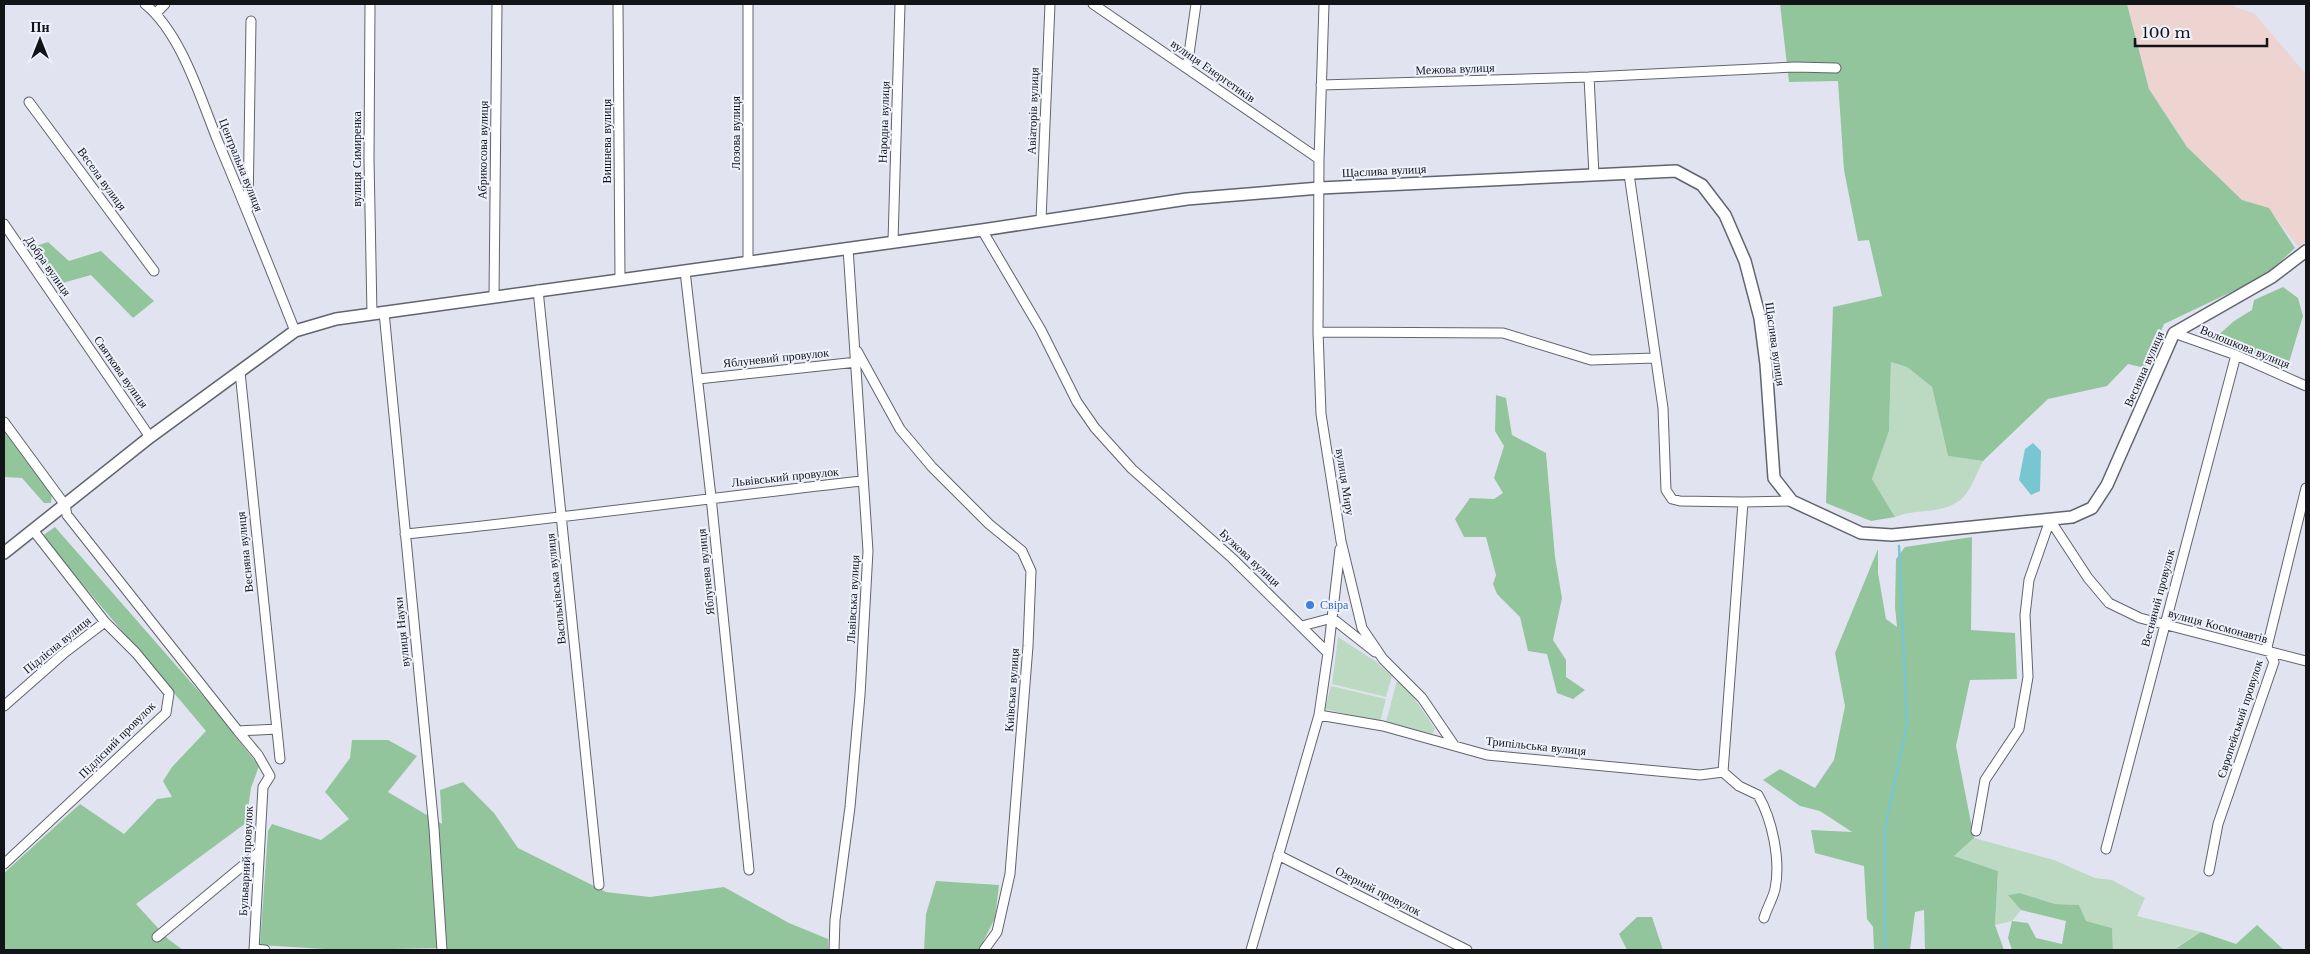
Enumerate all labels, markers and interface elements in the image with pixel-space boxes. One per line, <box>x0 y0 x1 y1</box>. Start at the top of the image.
north arrow <box>15 15 65 65</box>
scale bar <box>2135 15 2268 47</box>
text: Пн <box>31 18 49 36</box>
text: 100 m <box>2142 23 2191 42</box>
street label: вулиця Енергетиків <box>1168 36 1259 106</box>
street label: Межова вулиця <box>1415 60 1495 77</box>
street label: Авіаторів вулиця <box>1023 67 1042 155</box>
street label: Народна вулиця <box>875 80 892 163</box>
street label: Лозова вулиця <box>728 96 743 170</box>
street label: Вишнева вулиця <box>599 98 614 183</box>
street label: Абрикосова вулиця <box>474 100 491 200</box>
street label: вулиця Симиренка <box>349 110 364 207</box>
street label: Центральна вулиця <box>216 116 267 214</box>
street label: Весела вулиця <box>75 144 131 214</box>
street label: Щаслива вулиця <box>1341 161 1427 180</box>
street label: Добра вулиця <box>22 233 75 299</box>
street label: Щаслива вулиця <box>1762 301 1789 387</box>
street label: Волошкова вулиця <box>2198 322 2293 372</box>
street label: Весняна вулиця <box>2120 328 2167 409</box>
street label: Святкова вулиця <box>91 333 152 411</box>
street label: Яблуневий провулок <box>722 344 830 371</box>
street label: вулиця Миру <box>1333 447 1358 516</box>
street label: Львівський провулок <box>730 463 840 490</box>
street label: Весняна вулиця <box>233 510 256 593</box>
street label: Бузкова вулиця <box>1217 526 1284 590</box>
street label: Яблунева вулиця <box>693 528 718 616</box>
street label: Васильківська вулиця <box>542 532 569 645</box>
street label: Весняний провулок <box>2137 547 2178 648</box>
street label: Львівська вулиця <box>843 554 862 644</box>
street label: вулиця Науки <box>390 596 413 668</box>
place label: Свіра <box>1320 597 1349 612</box>
marker: Свіра <box>1304 599 1316 611</box>
street label: вулиця Космонавтів <box>2167 605 2270 646</box>
street label: Підлісна вулиця <box>20 612 94 677</box>
street label: Київська вулиця <box>1001 647 1022 732</box>
street label: Європейський провулок <box>2213 658 2266 780</box>
street label: Підлісний провулок <box>75 698 158 781</box>
street label: Трипільська вулиця <box>1485 733 1587 758</box>
street label: Бульварний провулок <box>235 805 256 916</box>
street label: Озерний провулок <box>1333 862 1424 919</box>

